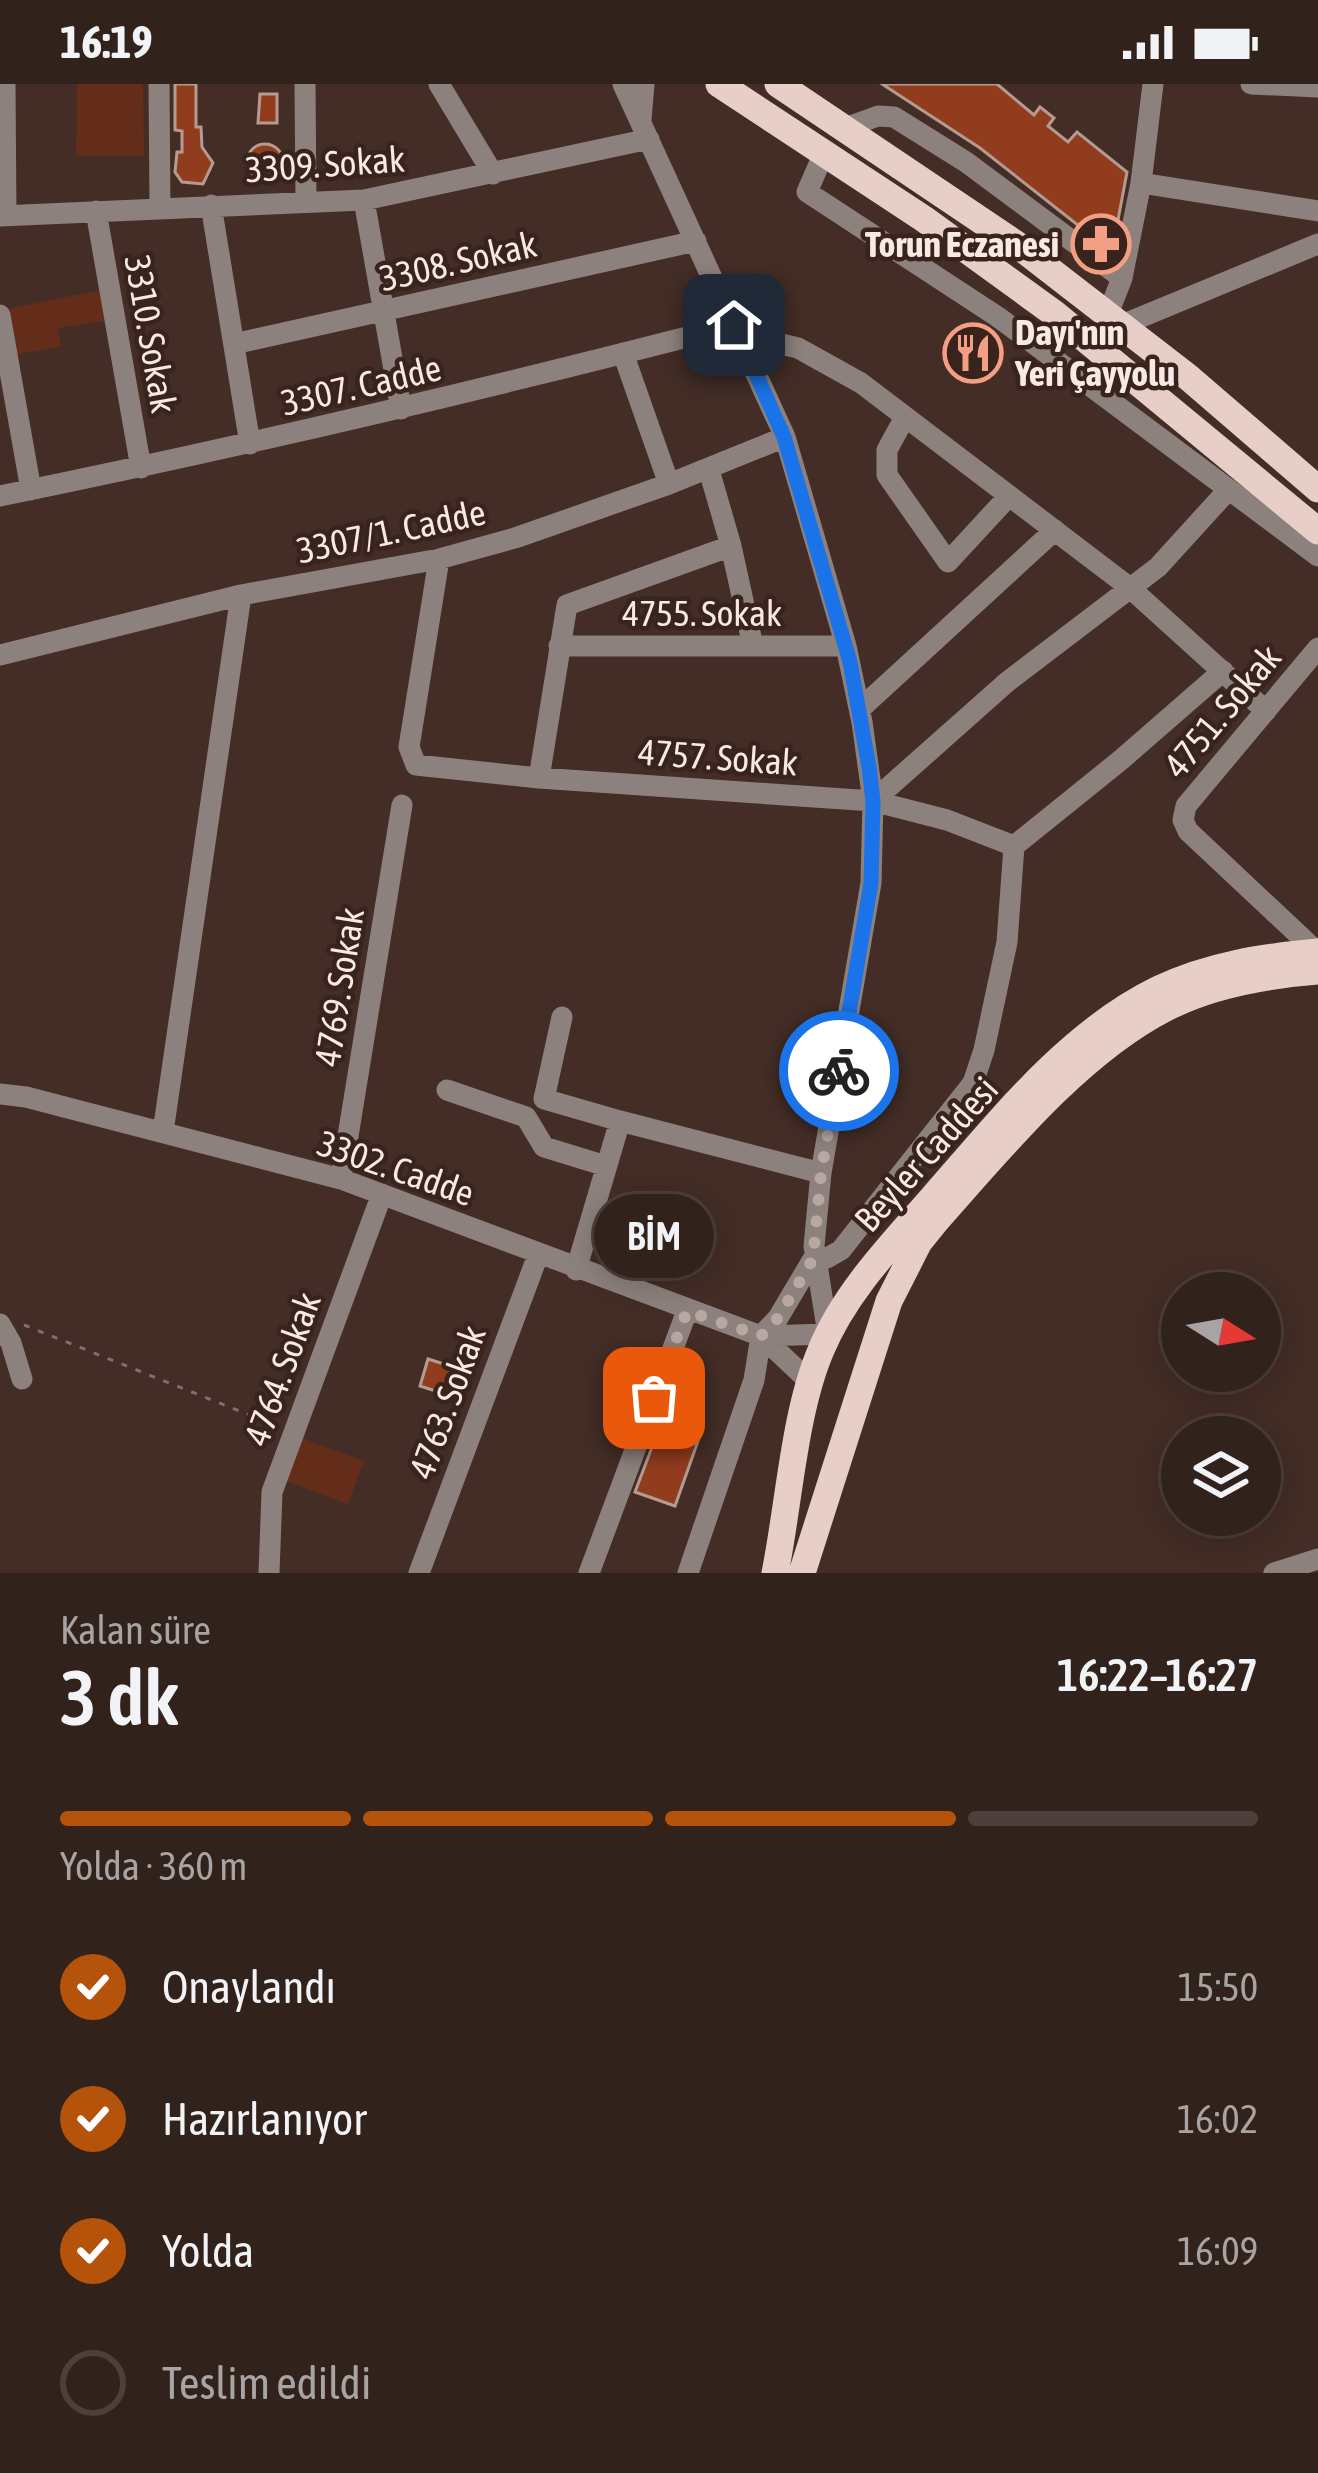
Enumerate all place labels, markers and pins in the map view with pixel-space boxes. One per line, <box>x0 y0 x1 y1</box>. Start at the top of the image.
pharmacy icon: Torun Eczanesi <box>1070 213 1132 275</box>
place label: Torun Eczanesi <box>865 223 1059 265</box>
pin <box>683 274 785 376</box>
place label: Dayı'nın Yeri Çayyolu <box>1014 311 1175 394</box>
restaurant icon: Dayı'nın Yeri Çayyolu <box>942 322 1004 384</box>
callout: BİM <box>594 1194 714 1278</box>
pin <box>603 1347 705 1449</box>

